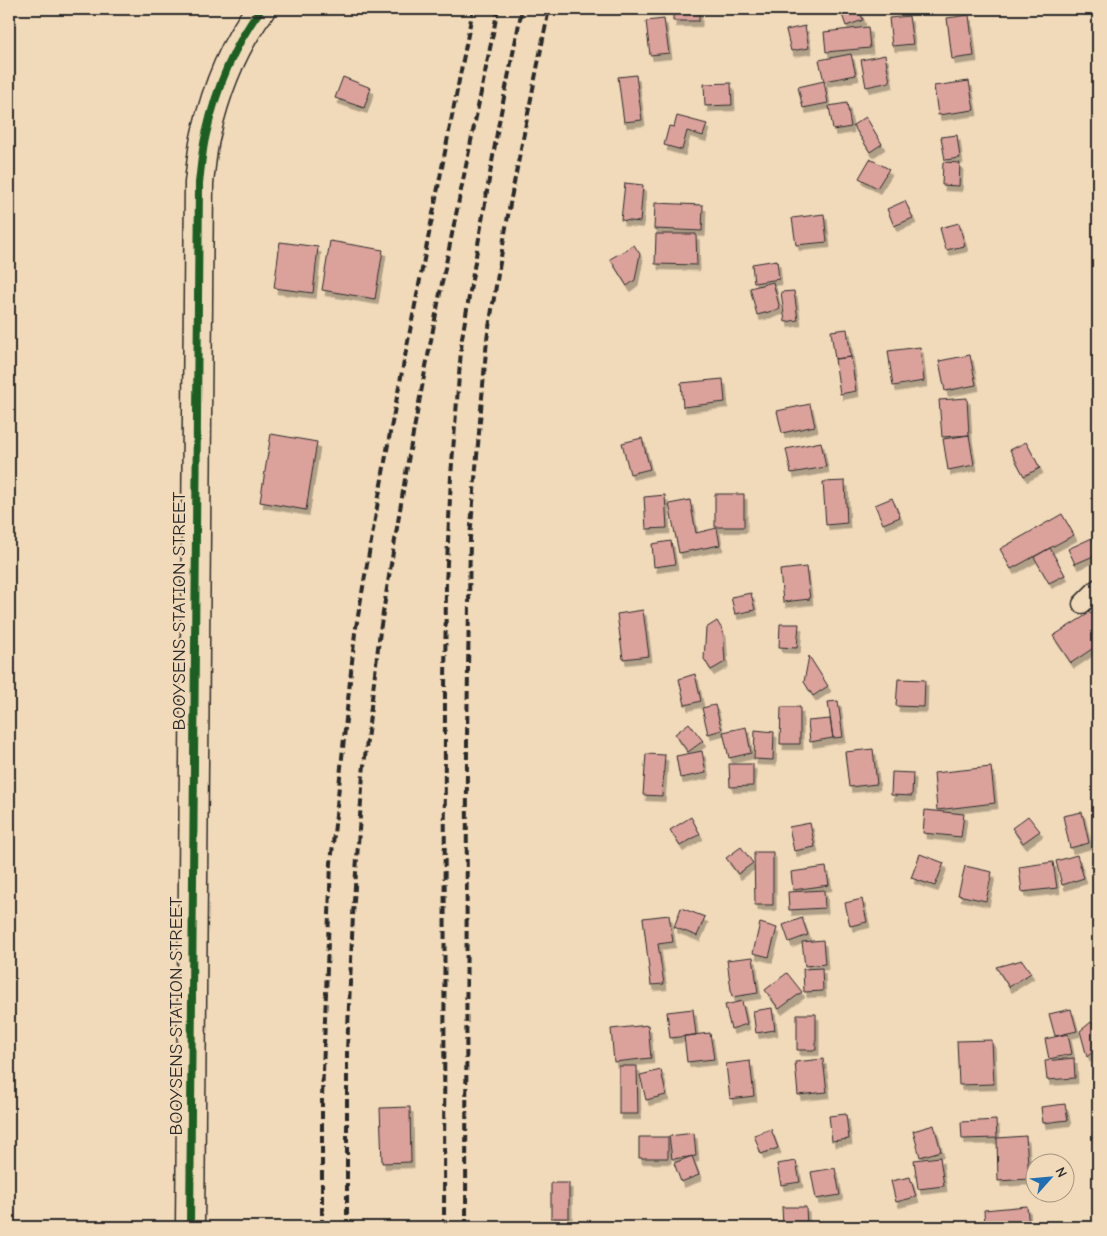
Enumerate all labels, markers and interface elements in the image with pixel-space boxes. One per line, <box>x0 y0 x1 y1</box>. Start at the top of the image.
street label: BOOYSENS STATION STREET <box>168 491 190 730</box>
street label: BOOYSENS STATION STREET <box>165 896 187 1135</box>
north arrow <box>1024 1154 1074 1204</box>
text: N <box>1051 1164 1071 1180</box>

